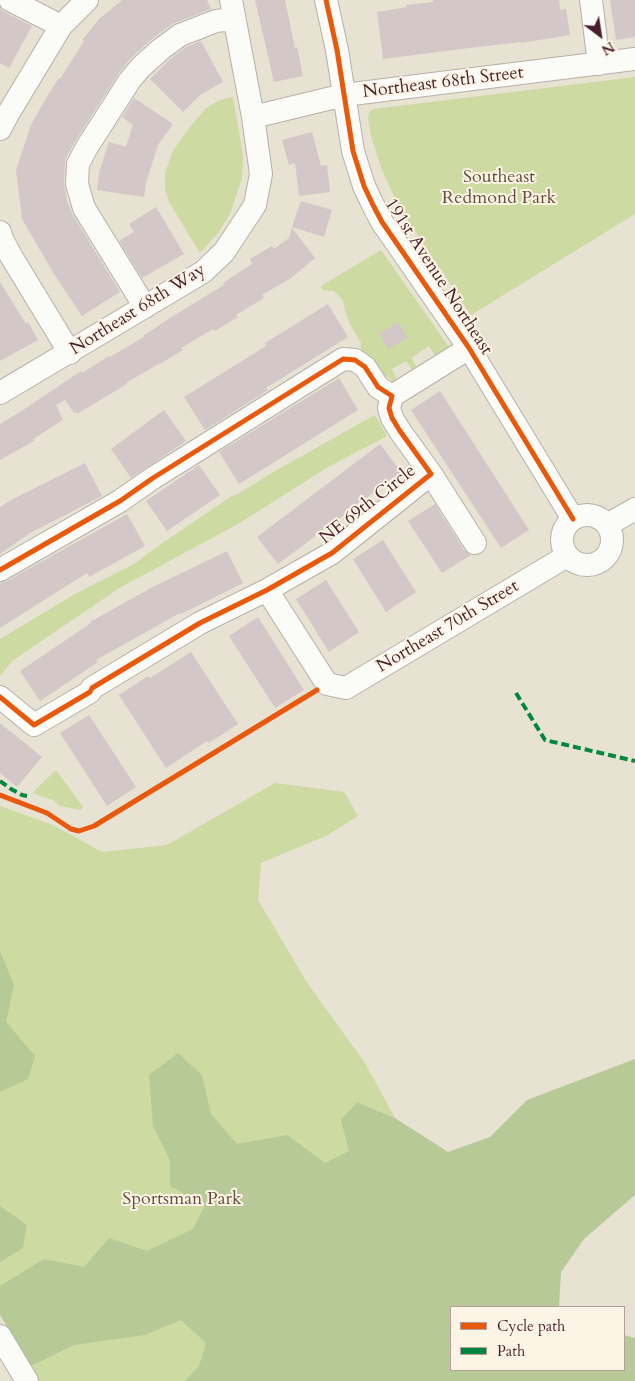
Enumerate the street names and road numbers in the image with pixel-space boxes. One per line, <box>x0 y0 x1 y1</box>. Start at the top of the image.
street label: Northeast 68th Street <box>361 62 525 104</box>
street label: 191st Avenue Northeast <box>379 195 497 359</box>
street label: Northeast 68th Way <box>66 260 210 360</box>
street label: NE 69th Circle <box>315 461 421 549</box>
street label: Northeast 70th Street <box>373 576 523 678</box>

